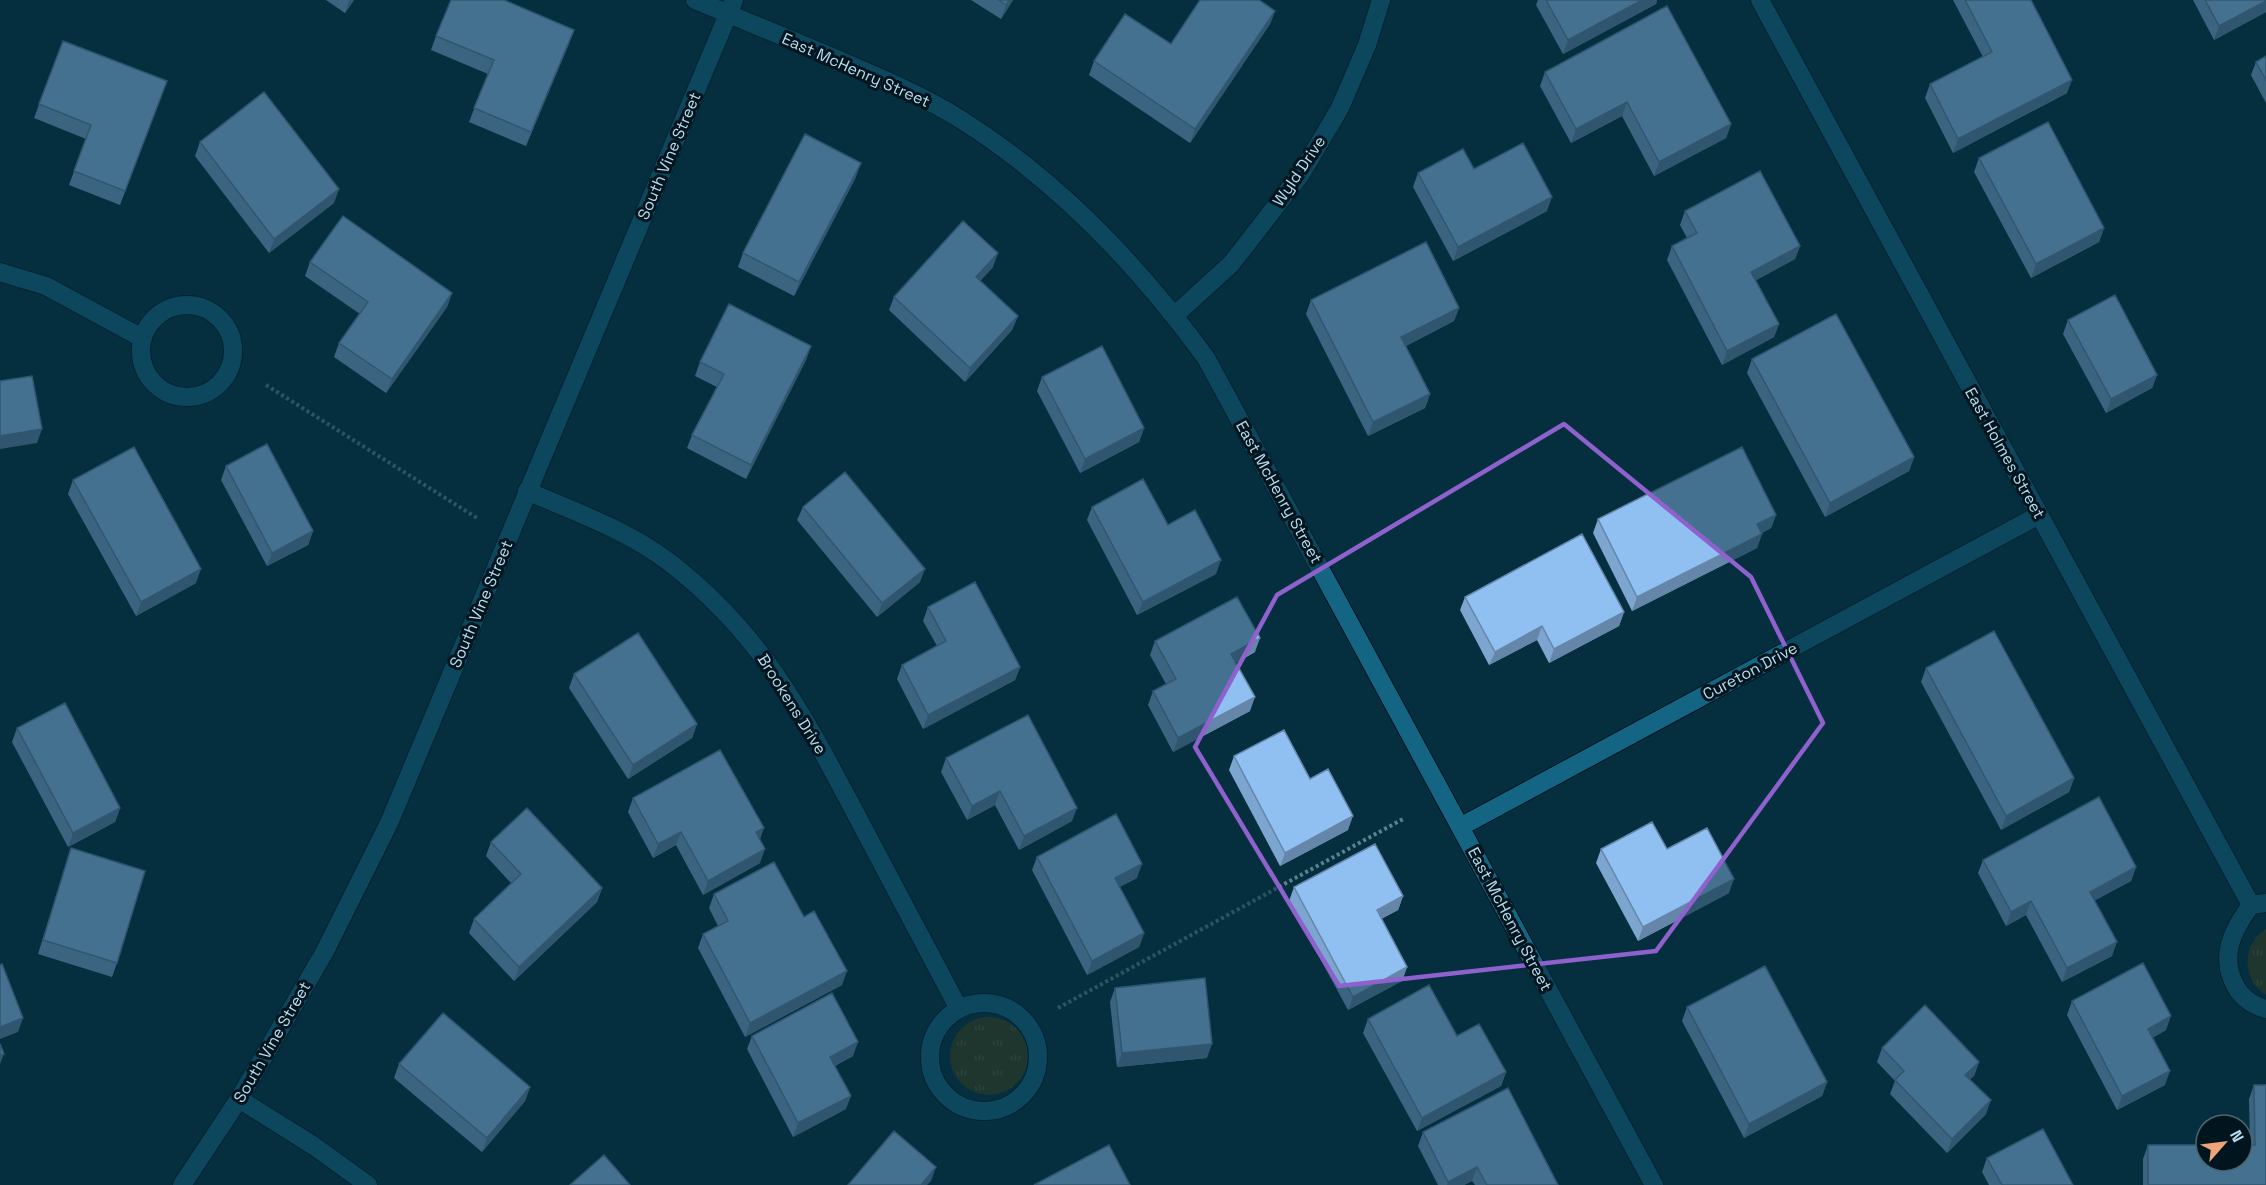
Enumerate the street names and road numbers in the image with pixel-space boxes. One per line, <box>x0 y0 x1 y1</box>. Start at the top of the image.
street label: East McHenry Street <box>779 28 933 112</box>
street label: South Vine Street <box>633 89 705 223</box>
street label: Wyld Drive <box>1268 132 1330 210</box>
street label: East Holmes Street <box>1960 384 2050 522</box>
street label: East McHenry Street <box>1231 417 1327 567</box>
street label: South Vine Street <box>445 537 517 671</box>
street label: Cureton Drive <box>1699 637 1801 705</box>
street label: Brookens Drive <box>753 650 831 758</box>
street label: East McHenry Street <box>1463 843 1557 995</box>
street label: South Vine Street <box>229 978 315 1106</box>

